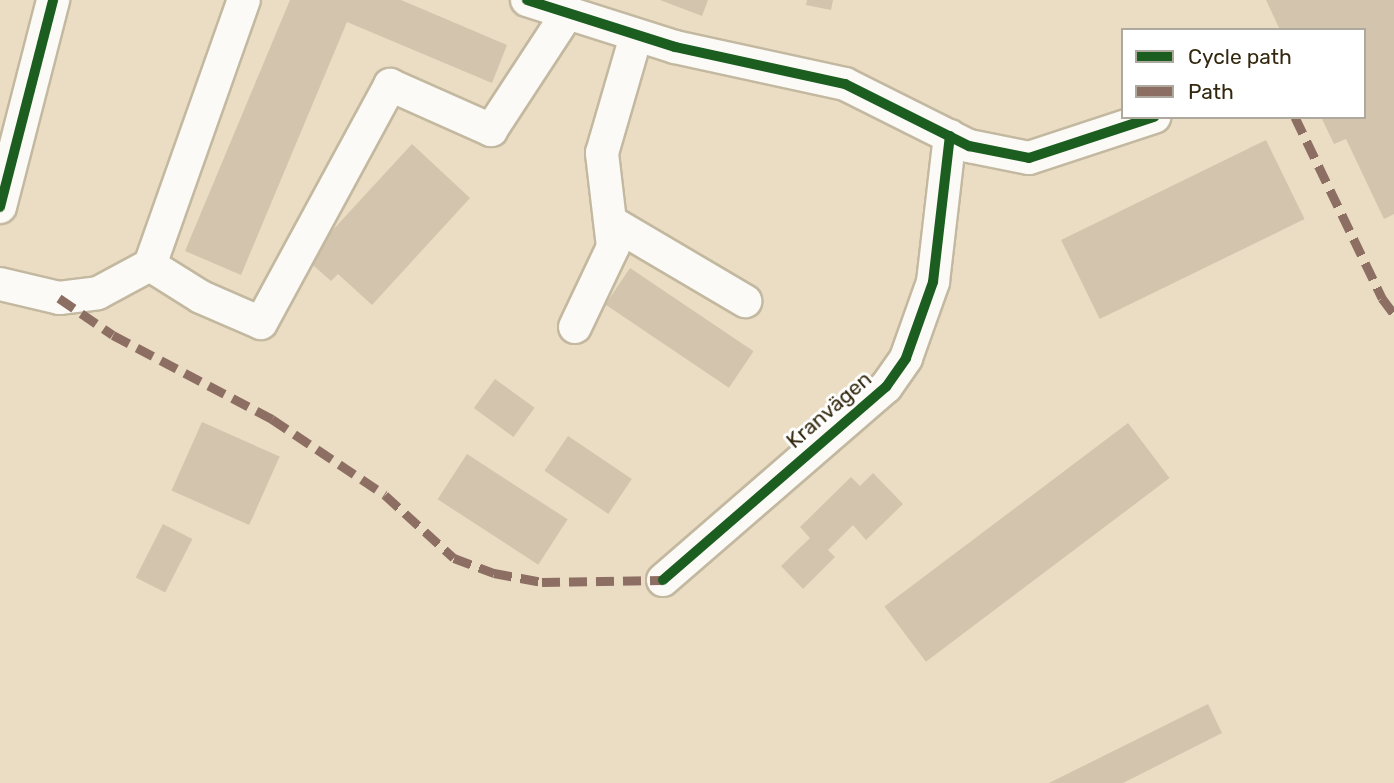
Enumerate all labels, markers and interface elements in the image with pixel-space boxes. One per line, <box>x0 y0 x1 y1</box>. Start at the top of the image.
legend <box>1121 28 1366 119</box>
text: Cycle path <box>1188 44 1292 69</box>
text: Path <box>1188 79 1234 104</box>
street label: Kranvägen <box>781 366 877 454</box>

